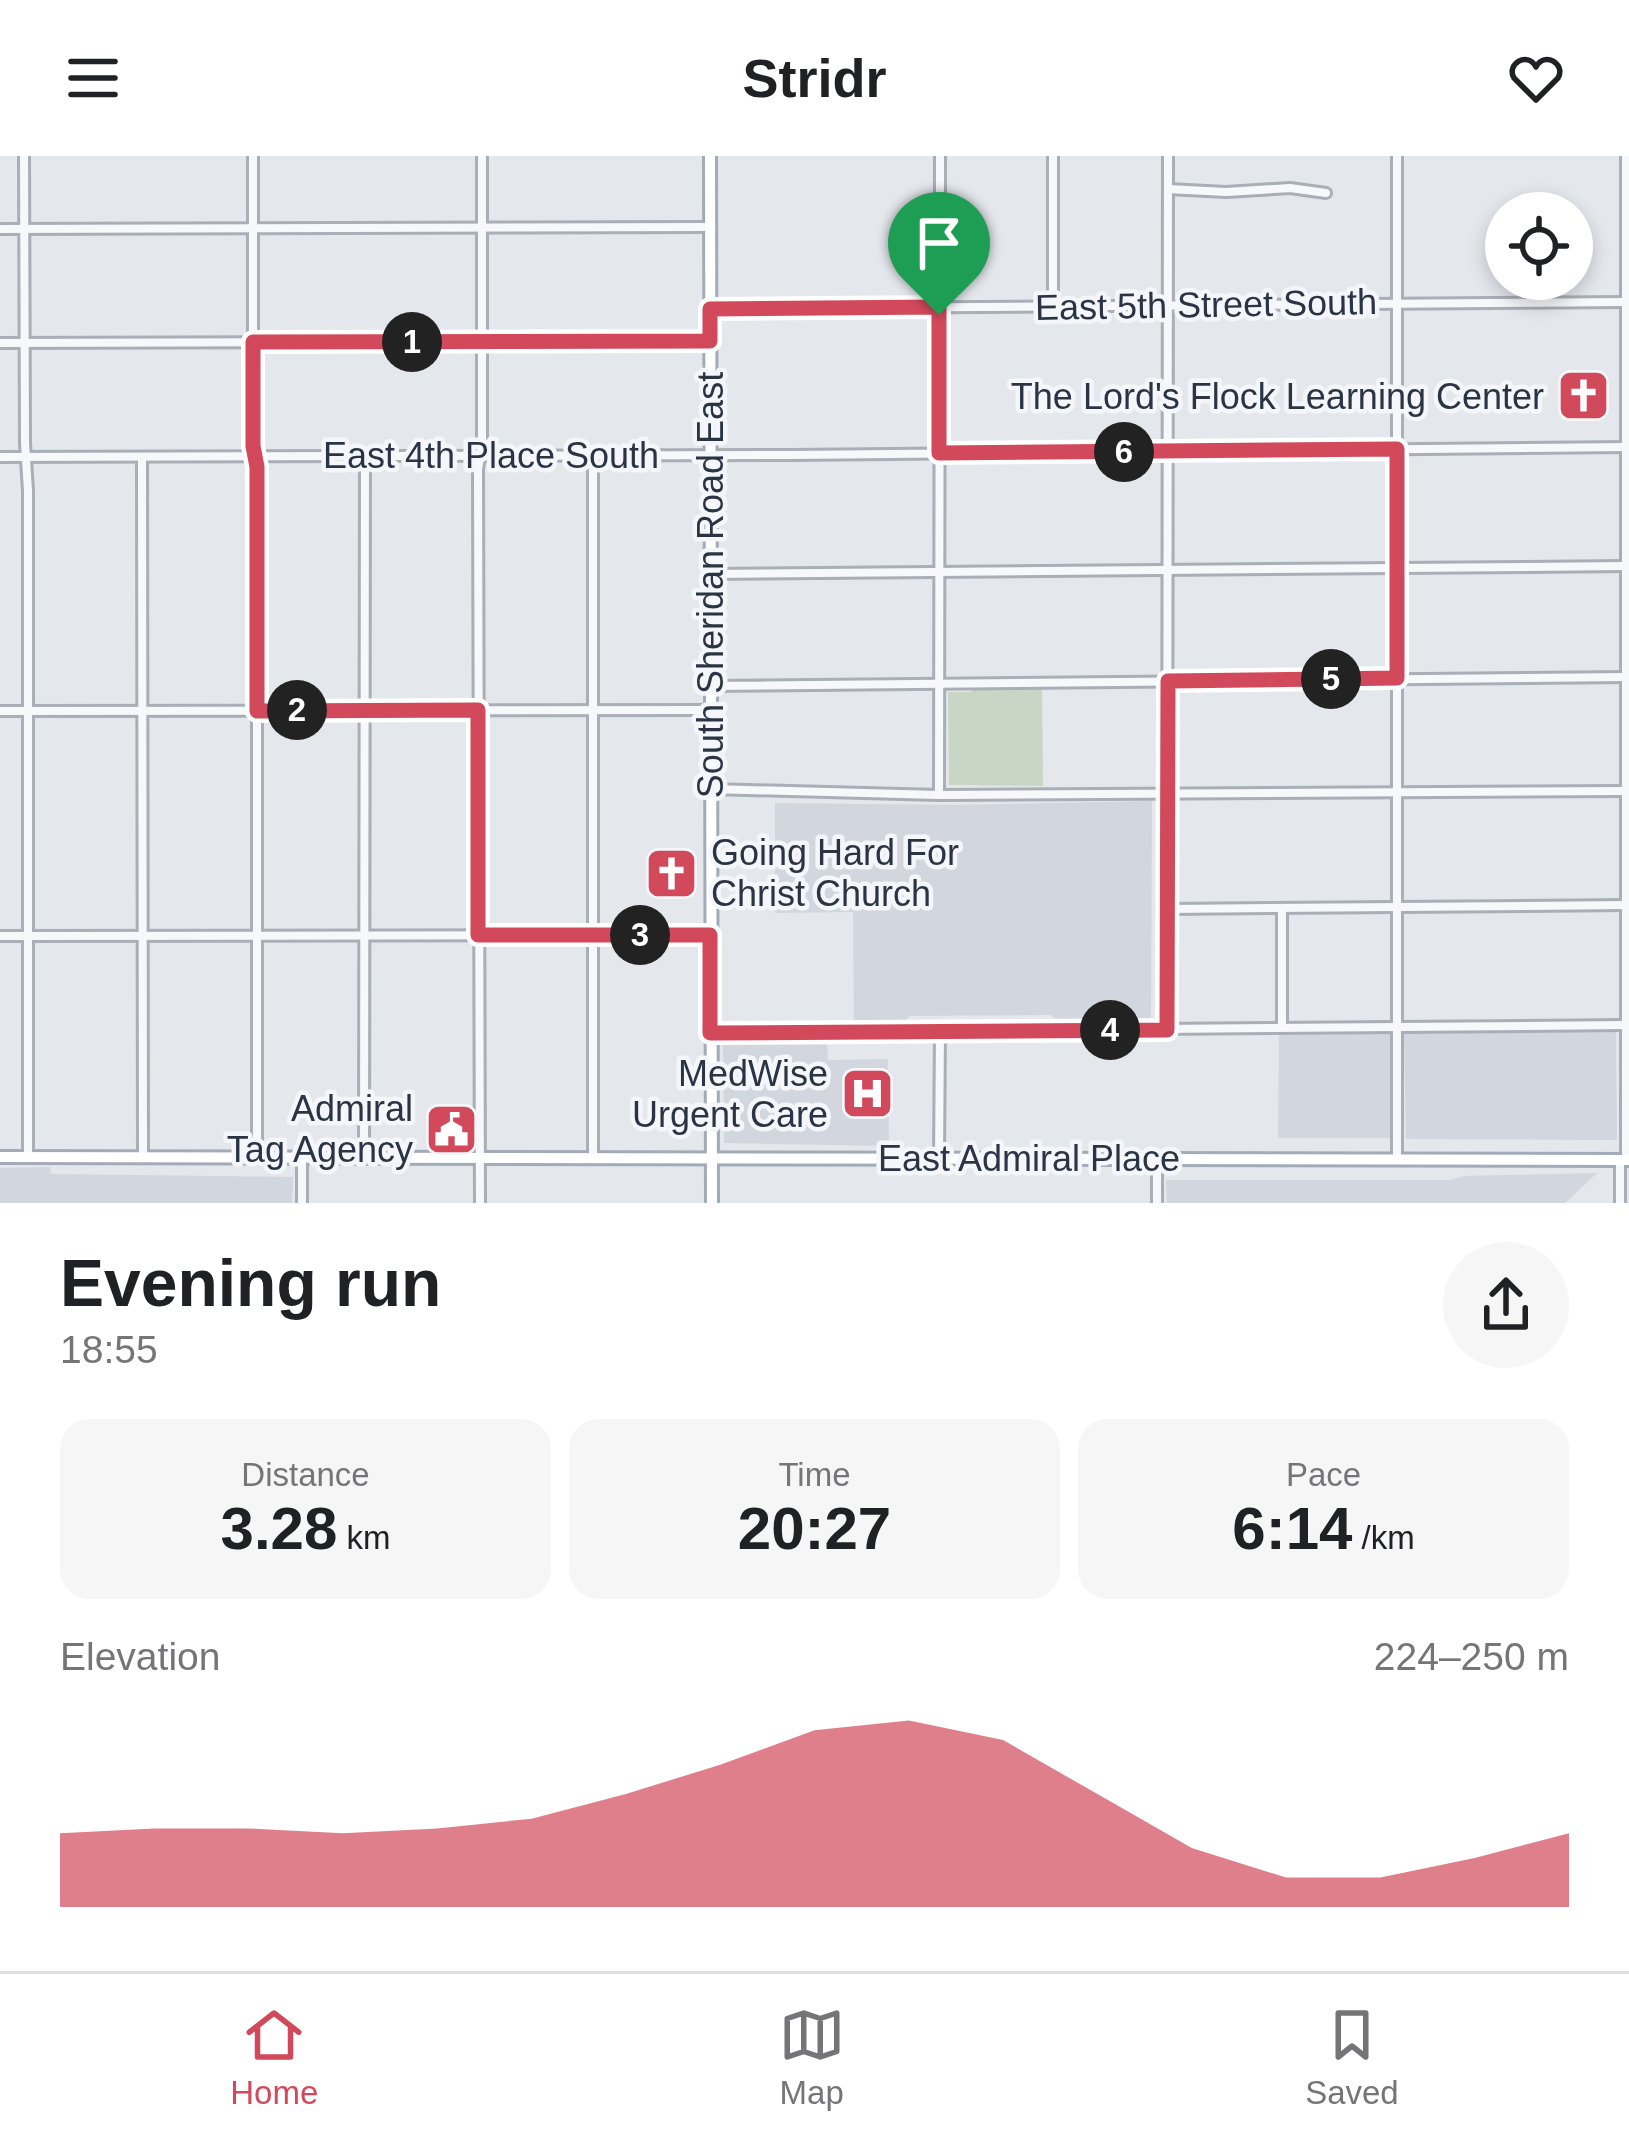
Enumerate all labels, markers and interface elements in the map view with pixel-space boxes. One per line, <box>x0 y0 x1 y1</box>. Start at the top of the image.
icon: menu <box>60 45 126 111</box>
icon: heart <box>1503 45 1569 111</box>
text: Stridr <box>742 48 887 108</box>
pin <box>888 192 990 315</box>
map controls <box>1485 192 1593 300</box>
button: locate <box>1485 192 1593 300</box>
icon: arrive <box>906 210 972 276</box>
street label: East 5th Street South <box>1035 281 1377 328</box>
pin: 1 <box>382 312 442 372</box>
text: 1 <box>403 323 421 360</box>
church icon: The Lord's Flock Learning Center <box>1555 368 1611 424</box>
street label: South Sheridan Road East <box>690 372 731 798</box>
place label: The Lord's Flock Learning Center <box>1011 376 1544 417</box>
pin: 6 <box>1094 422 1154 482</box>
text: 6 <box>1115 433 1133 470</box>
street label: East 4th Place South <box>323 435 659 476</box>
pin: 5 <box>1301 649 1361 709</box>
text: 5 <box>1322 660 1340 697</box>
pin: 2 <box>267 680 327 740</box>
text: 2 <box>288 691 306 728</box>
place label: Going Hard For Christ Church <box>711 832 959 914</box>
church icon: Going Hard For Christ Church <box>644 845 700 901</box>
pin: 3 <box>610 905 670 965</box>
text: 3 <box>631 916 649 953</box>
pin: 4 <box>1080 1000 1140 1060</box>
text: 4 <box>1101 1011 1119 1048</box>
place label: MedWise Urgent Care <box>632 1053 828 1135</box>
hospital icon: MedWise Urgent Care <box>839 1066 895 1122</box>
place label: Admiral Tag Agency <box>227 1088 413 1170</box>
public building icon: Admiral Tag Agency <box>424 1101 480 1157</box>
street label: East Admiral Place <box>878 1138 1180 1179</box>
button: share <box>1443 1242 1569 1368</box>
text: Evening run <box>60 1246 441 1320</box>
text: 18:55 <box>60 1328 158 1371</box>
text: Distance <box>241 1456 370 1493</box>
text: Time <box>778 1456 851 1493</box>
text: Pace <box>1286 1456 1361 1493</box>
text: 3.28 <box>221 1495 337 1562</box>
text: 20:27 <box>738 1495 891 1562</box>
text: 6:14 <box>1232 1495 1352 1562</box>
text: km <box>337 1519 390 1556</box>
text: /km <box>1352 1519 1415 1556</box>
text: Elevation <box>60 1635 220 1678</box>
text: 224–250 m <box>1374 1635 1569 1678</box>
tab: Home <box>230 2002 318 2112</box>
tab: Map <box>779 2002 845 2112</box>
tab: Saved <box>1305 2002 1399 2112</box>

